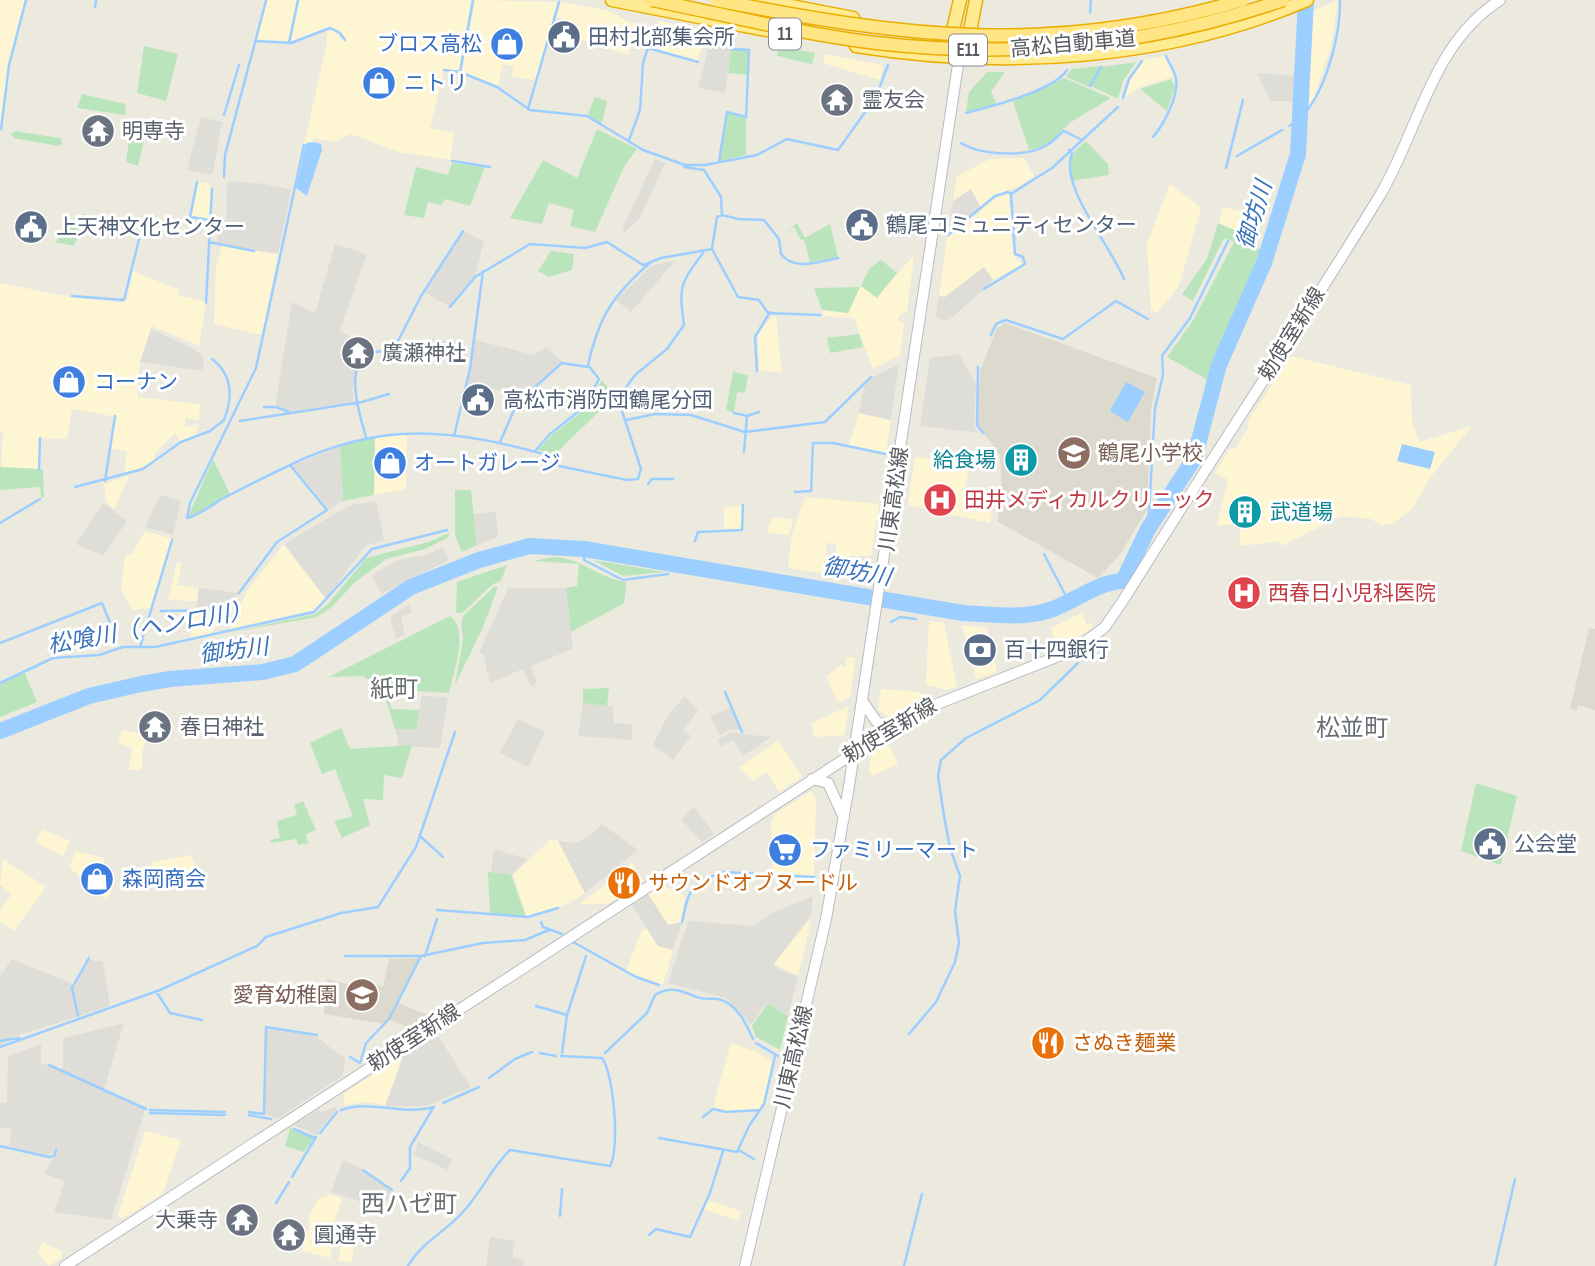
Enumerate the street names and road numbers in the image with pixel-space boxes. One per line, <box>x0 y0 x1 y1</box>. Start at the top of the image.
road number: 11 <box>769 18 801 50</box>
street label: 高松自動車道 <box>1009 26 1137 62</box>
road number: E11 <box>949 34 987 66</box>
street label: 勅使室新線 <box>1254 283 1330 385</box>
street label: 川東高松線 <box>874 445 914 553</box>
street label: 勅使室新線 <box>839 693 941 769</box>
street label: 勅使室新線 <box>363 999 465 1077</box>
street label: 川東高松線 <box>770 1003 818 1111</box>

